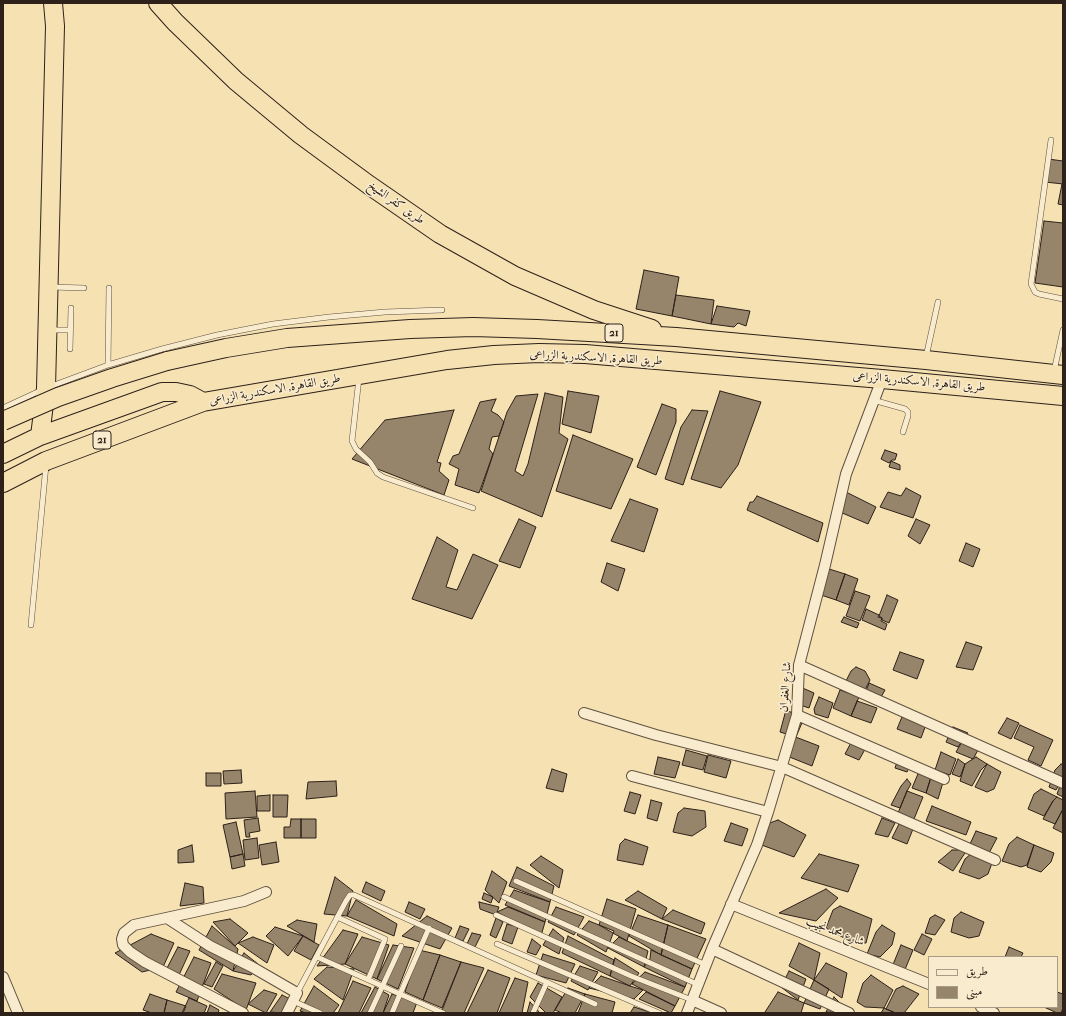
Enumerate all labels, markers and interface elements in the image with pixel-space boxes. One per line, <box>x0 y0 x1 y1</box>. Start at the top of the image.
street label: طريق كفر الشيخ <box>365 178 427 228</box>
road number: 21 <box>605 324 623 342</box>
street label: طريق القاهرة, الاسكندرية الزراعى <box>529 347 663 369</box>
street label: طريق القاهرة, الاسكندرية الزراعى <box>852 369 986 395</box>
street label: طريق القاهرة, الاسكندرية الزراعى <box>208 371 342 409</box>
road number: 21 <box>93 431 111 449</box>
street label: شارع الغفران <box>777 661 795 713</box>
street label: شارع محمد نجيب <box>804 914 866 950</box>
legend <box>928 956 1058 1008</box>
text: طريق <box>966 964 988 978</box>
text: مبنى <box>966 984 982 998</box>

